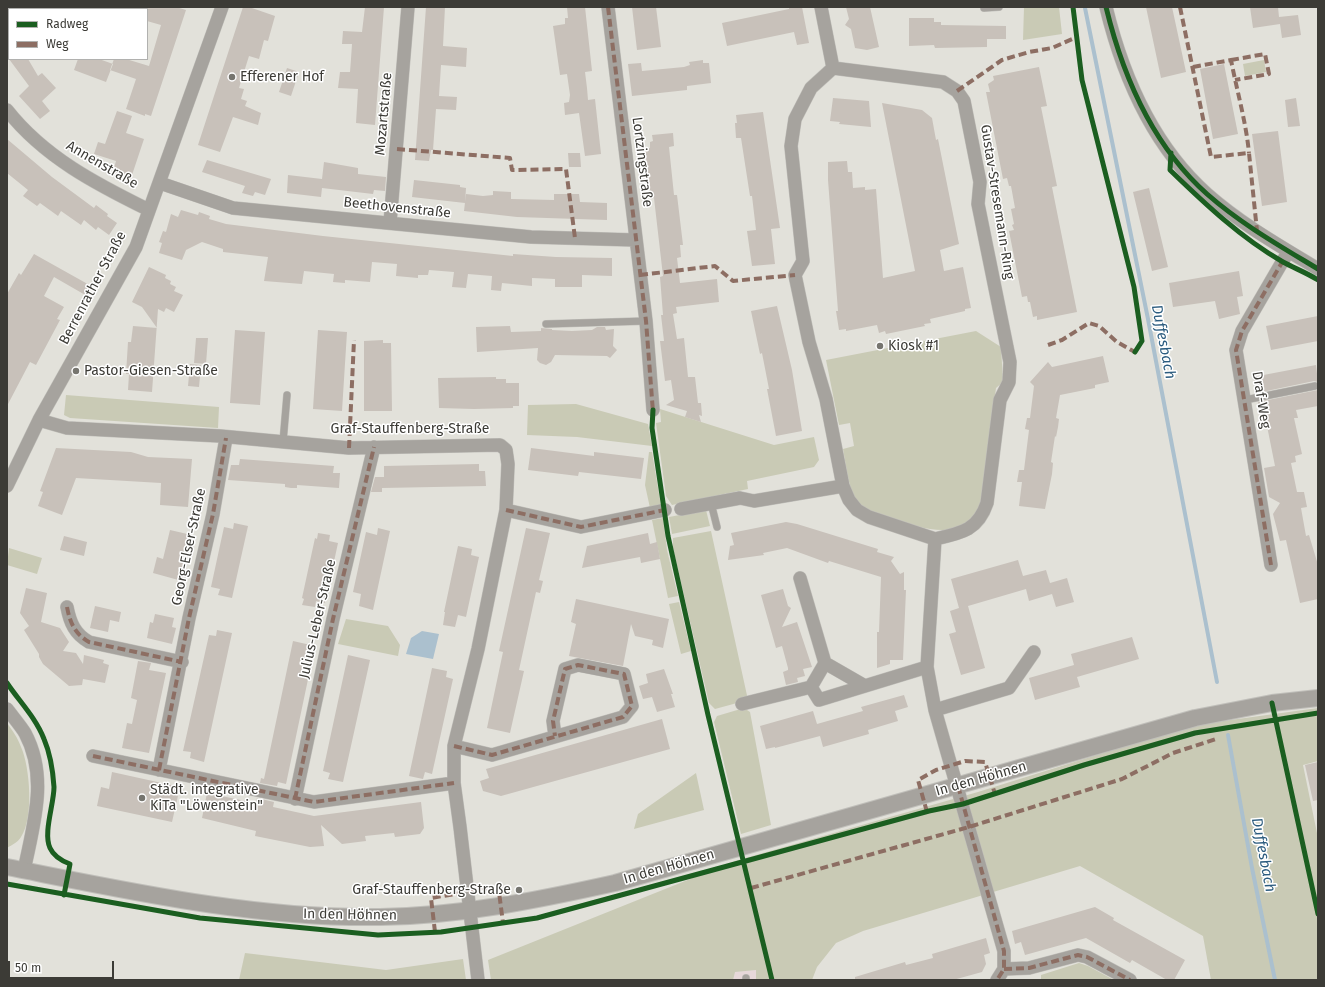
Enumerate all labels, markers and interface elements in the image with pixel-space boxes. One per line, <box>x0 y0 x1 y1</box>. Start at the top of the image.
legend <box>8 8 148 60</box>
text: Radweg <box>46 17 88 31</box>
text: Weg <box>46 37 69 51</box>
place label: Efferener Hof <box>240 69 324 85</box>
marker: Efferener Hof <box>227 72 237 82</box>
street label: Mozartstraße <box>372 72 396 156</box>
street label: Lortzingstraße <box>628 116 656 208</box>
street label: Gustav-Stresemann-Ring <box>976 123 1018 281</box>
street label: Annenstraße <box>63 138 141 192</box>
street label: Beethovenstraße <box>342 194 452 222</box>
street label: Berrenrather Straße <box>56 228 130 348</box>
water label: Duffesbach <box>1147 303 1179 381</box>
place label: Kiosk #1 <box>888 338 939 354</box>
marker: Kiosk #1 <box>875 341 885 351</box>
place label: Pastor-Giesen-Straße <box>84 363 218 379</box>
marker: Pastor-Giesen-Straße <box>71 366 81 376</box>
street label: Draf-Weg <box>1248 370 1274 430</box>
street label: Graf-Stauffenberg-Straße <box>331 421 489 437</box>
street label: Georg-Elser-Straße <box>168 487 210 607</box>
street label: Julius-Leber-Straße <box>296 558 340 680</box>
street label: In den Höhnen <box>934 758 1028 800</box>
place label: Städt. integrative KiTa "Löwenstein" <box>150 782 263 814</box>
marker: Städt. integrative KiTa "Löwenstein" <box>137 793 147 803</box>
water label: Duffesbach <box>1247 816 1279 894</box>
street label: In den Höhnen <box>622 846 716 888</box>
place label: Graf-Stauffenberg-Straße <box>352 882 511 898</box>
marker: Graf-Stauffenberg-Straße <box>514 885 524 895</box>
street label: In den Höhnen <box>303 906 397 924</box>
scale bar <box>10 953 116 979</box>
text: 50 m <box>15 961 41 975</box>

